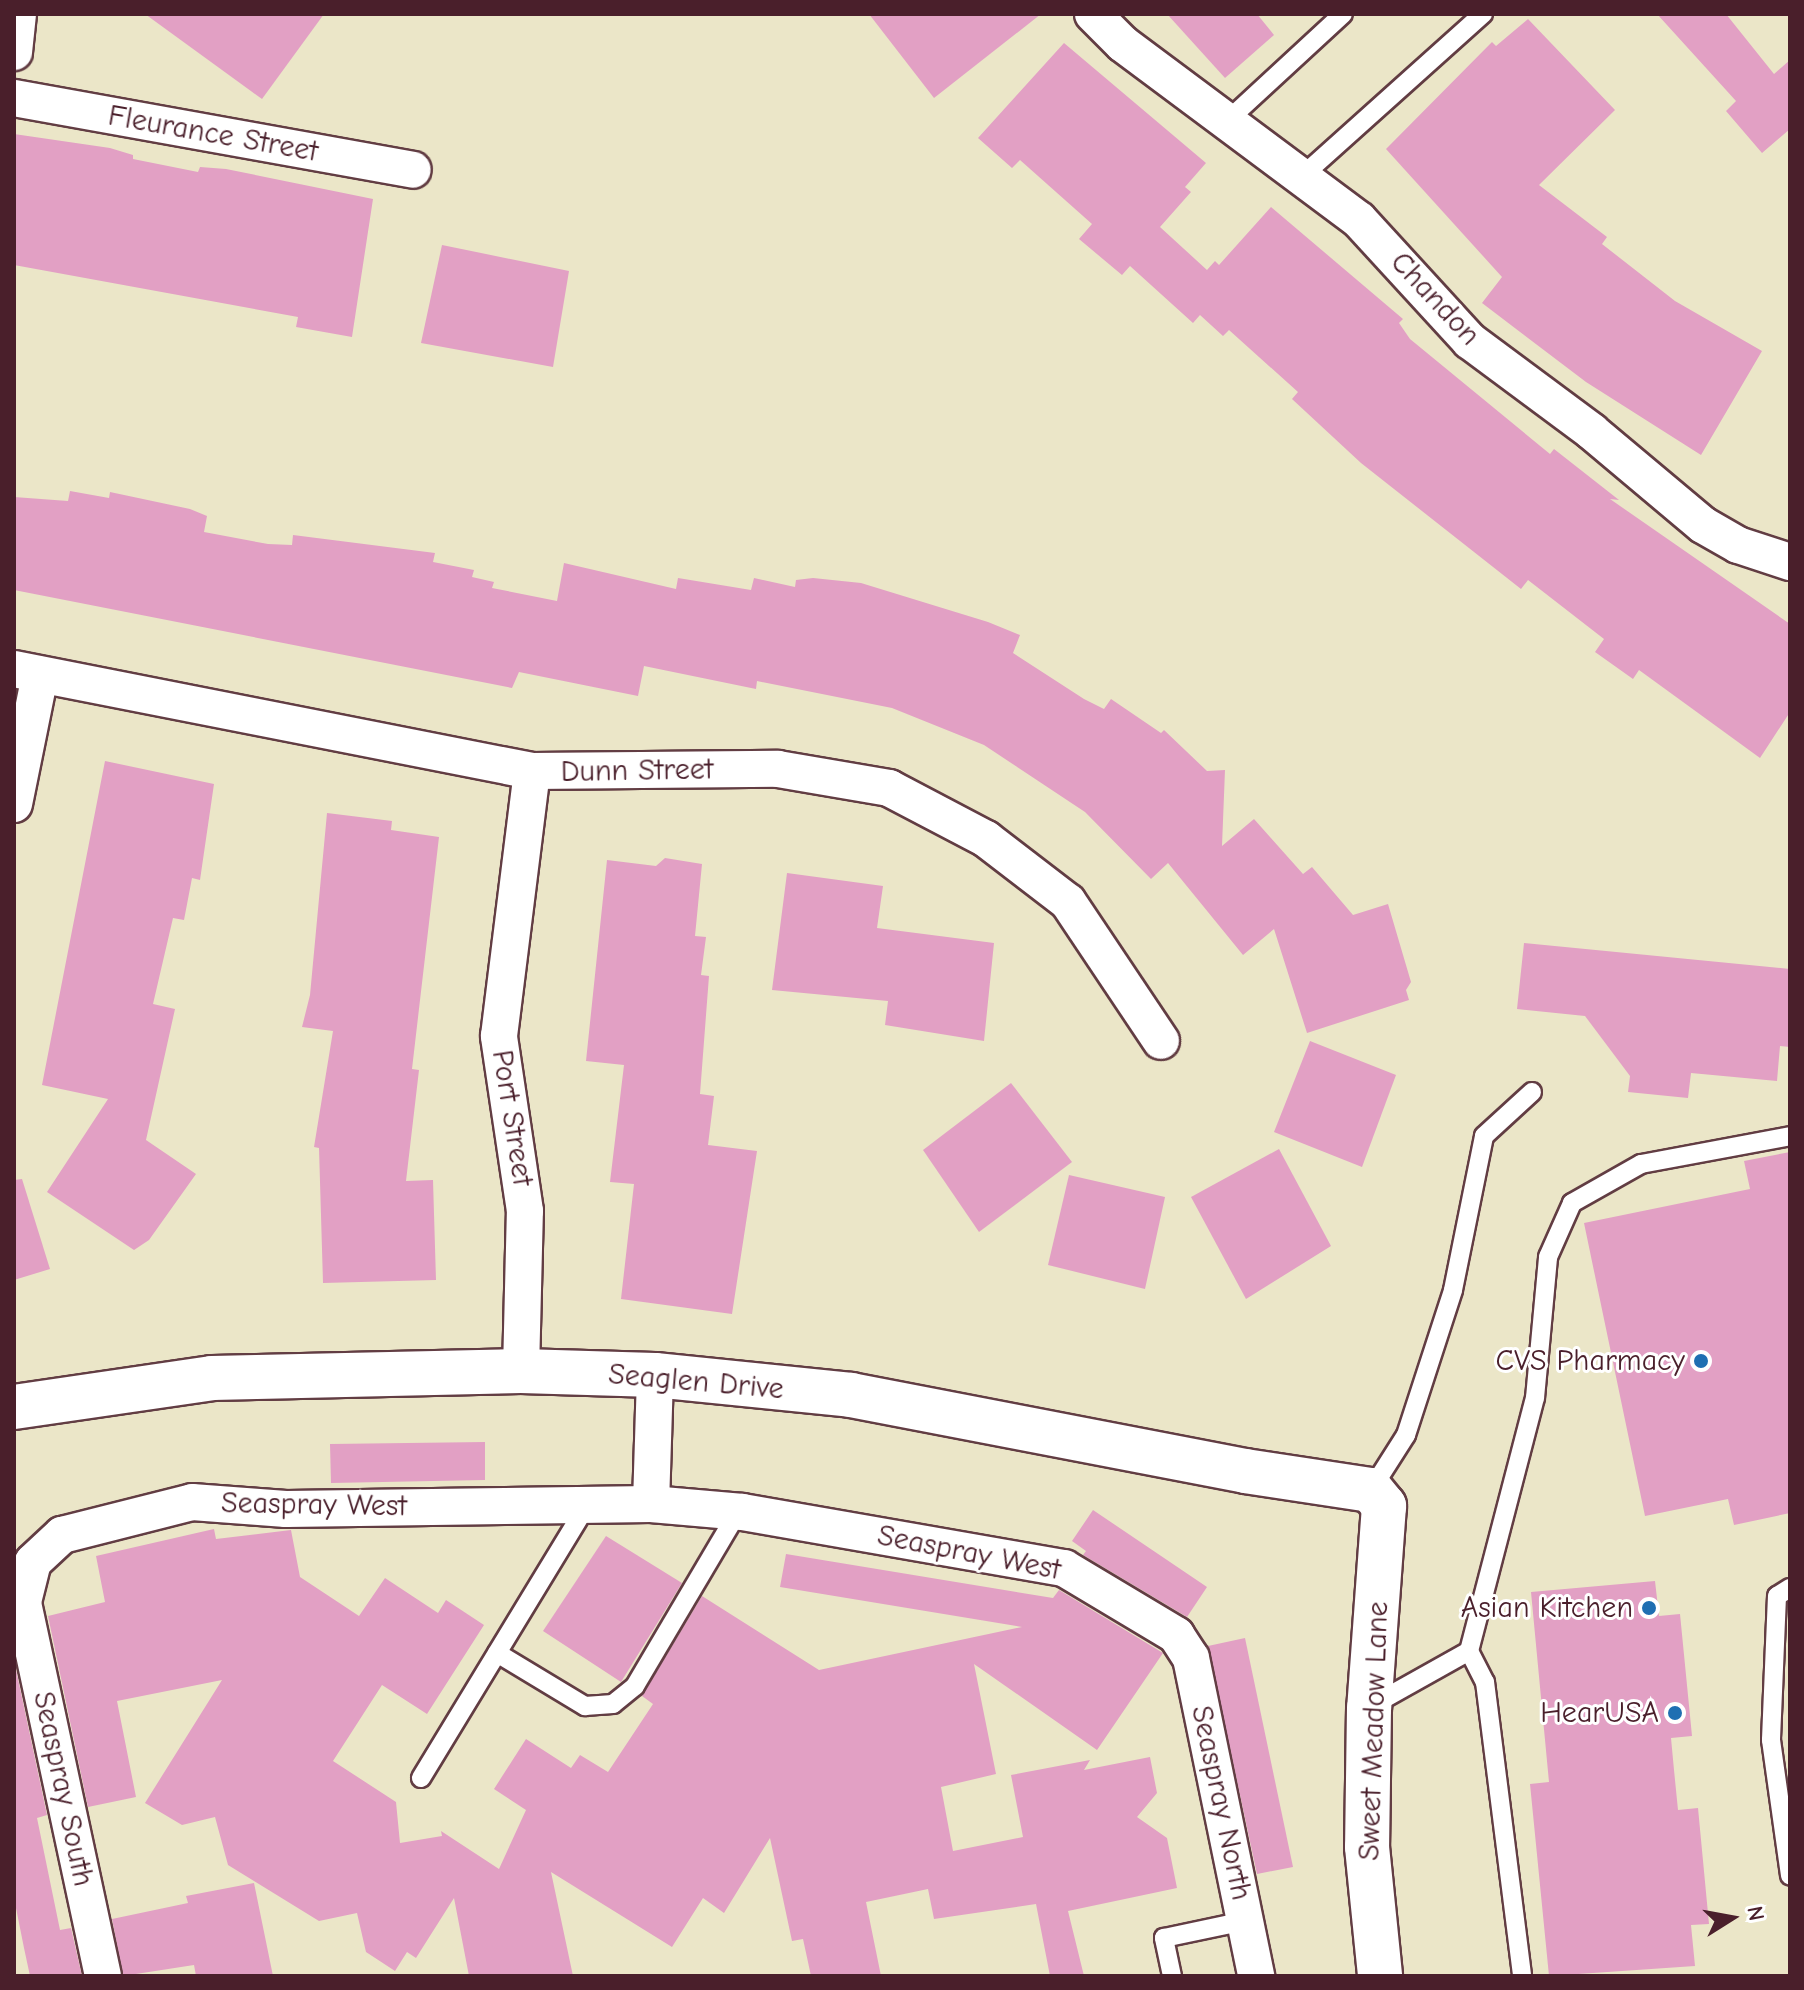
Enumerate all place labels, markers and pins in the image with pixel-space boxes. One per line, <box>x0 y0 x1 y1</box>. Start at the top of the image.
place label: CVS Pharmacy <box>1495 1343 1685 1379</box>
marker: CVS Pharmacy <box>1692 1352 1710 1370</box>
place label: Asian Kitchen <box>1461 1590 1633 1626</box>
marker: Asian Kitchen <box>1640 1599 1658 1617</box>
place label: HearUSA <box>1540 1695 1659 1731</box>
marker: HearUSA <box>1666 1704 1684 1722</box>

